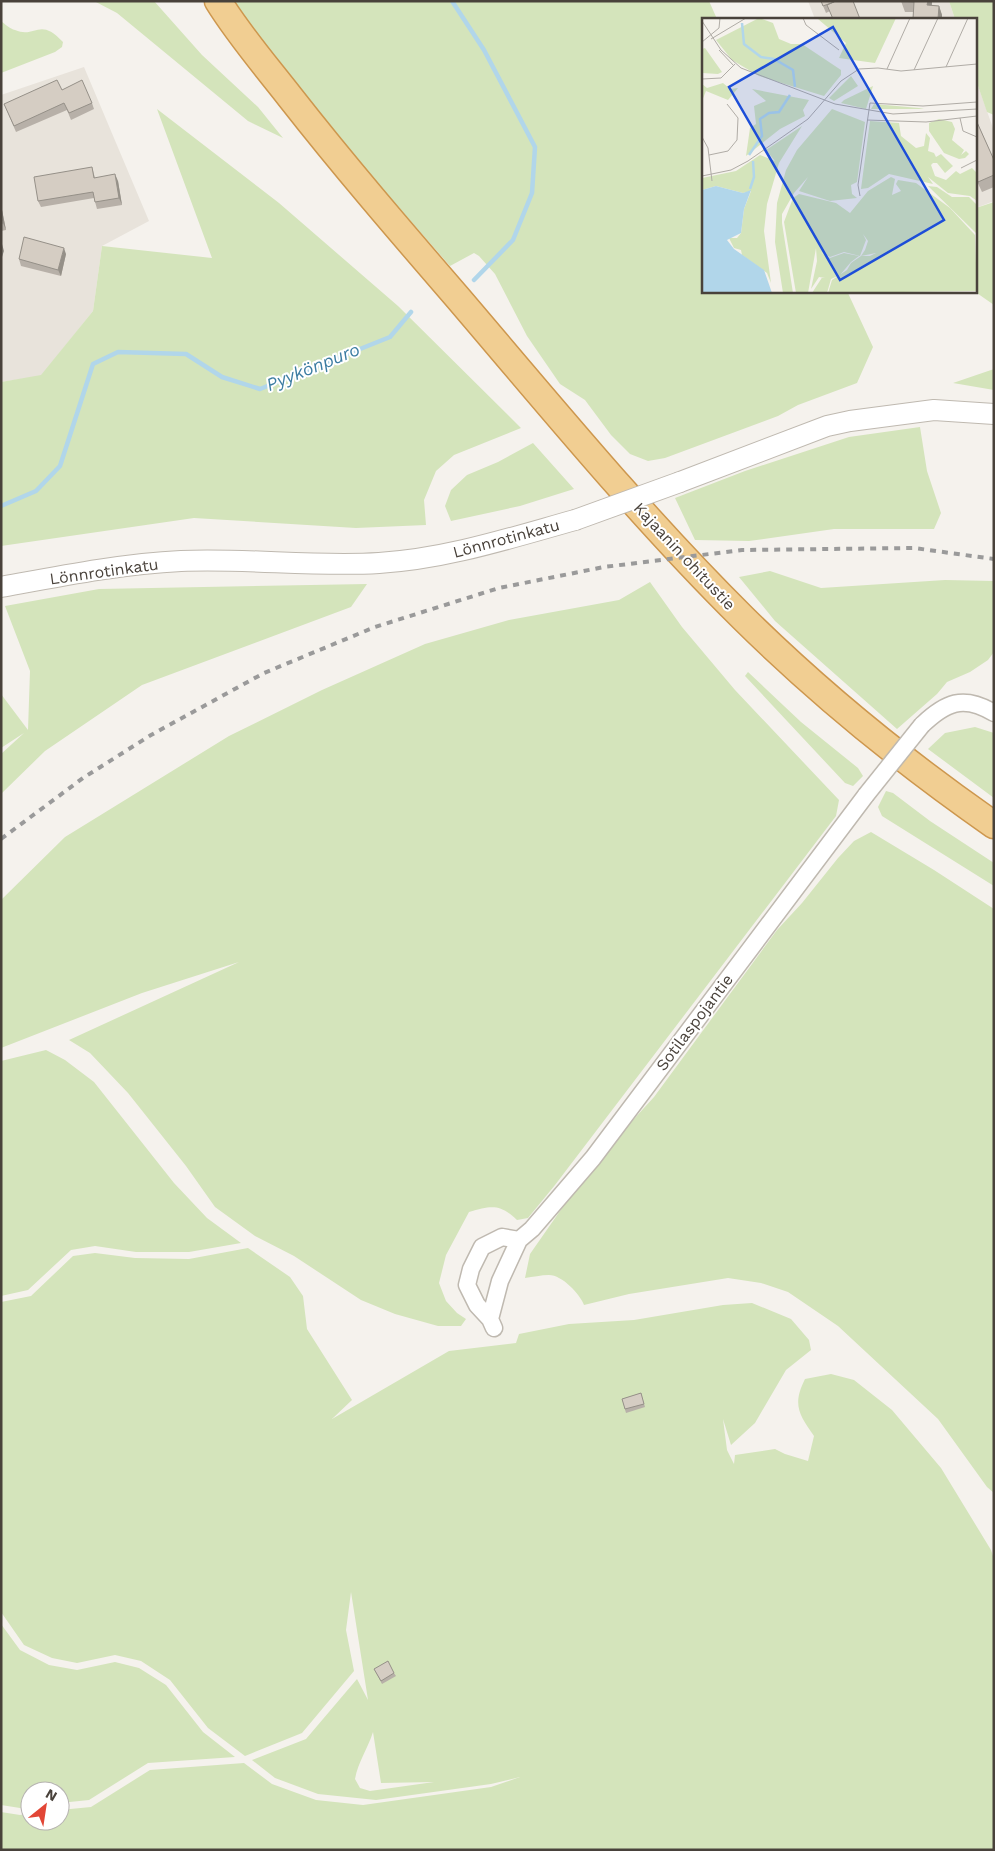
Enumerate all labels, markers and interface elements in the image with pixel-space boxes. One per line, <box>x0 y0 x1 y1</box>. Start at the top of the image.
inset map <box>702 18 978 292</box>
water label: Pyykönpuro <box>263 338 363 395</box>
street label: Kajaanin ohitustie <box>630 499 739 614</box>
street label: Lönnrotinkatu <box>451 515 562 562</box>
street label: Lönnrotinkatu <box>48 554 160 589</box>
street label: Sotilaspojantie <box>652 970 737 1074</box>
north arrow <box>20 1781 70 1831</box>
text: N <box>43 1785 60 1804</box>

